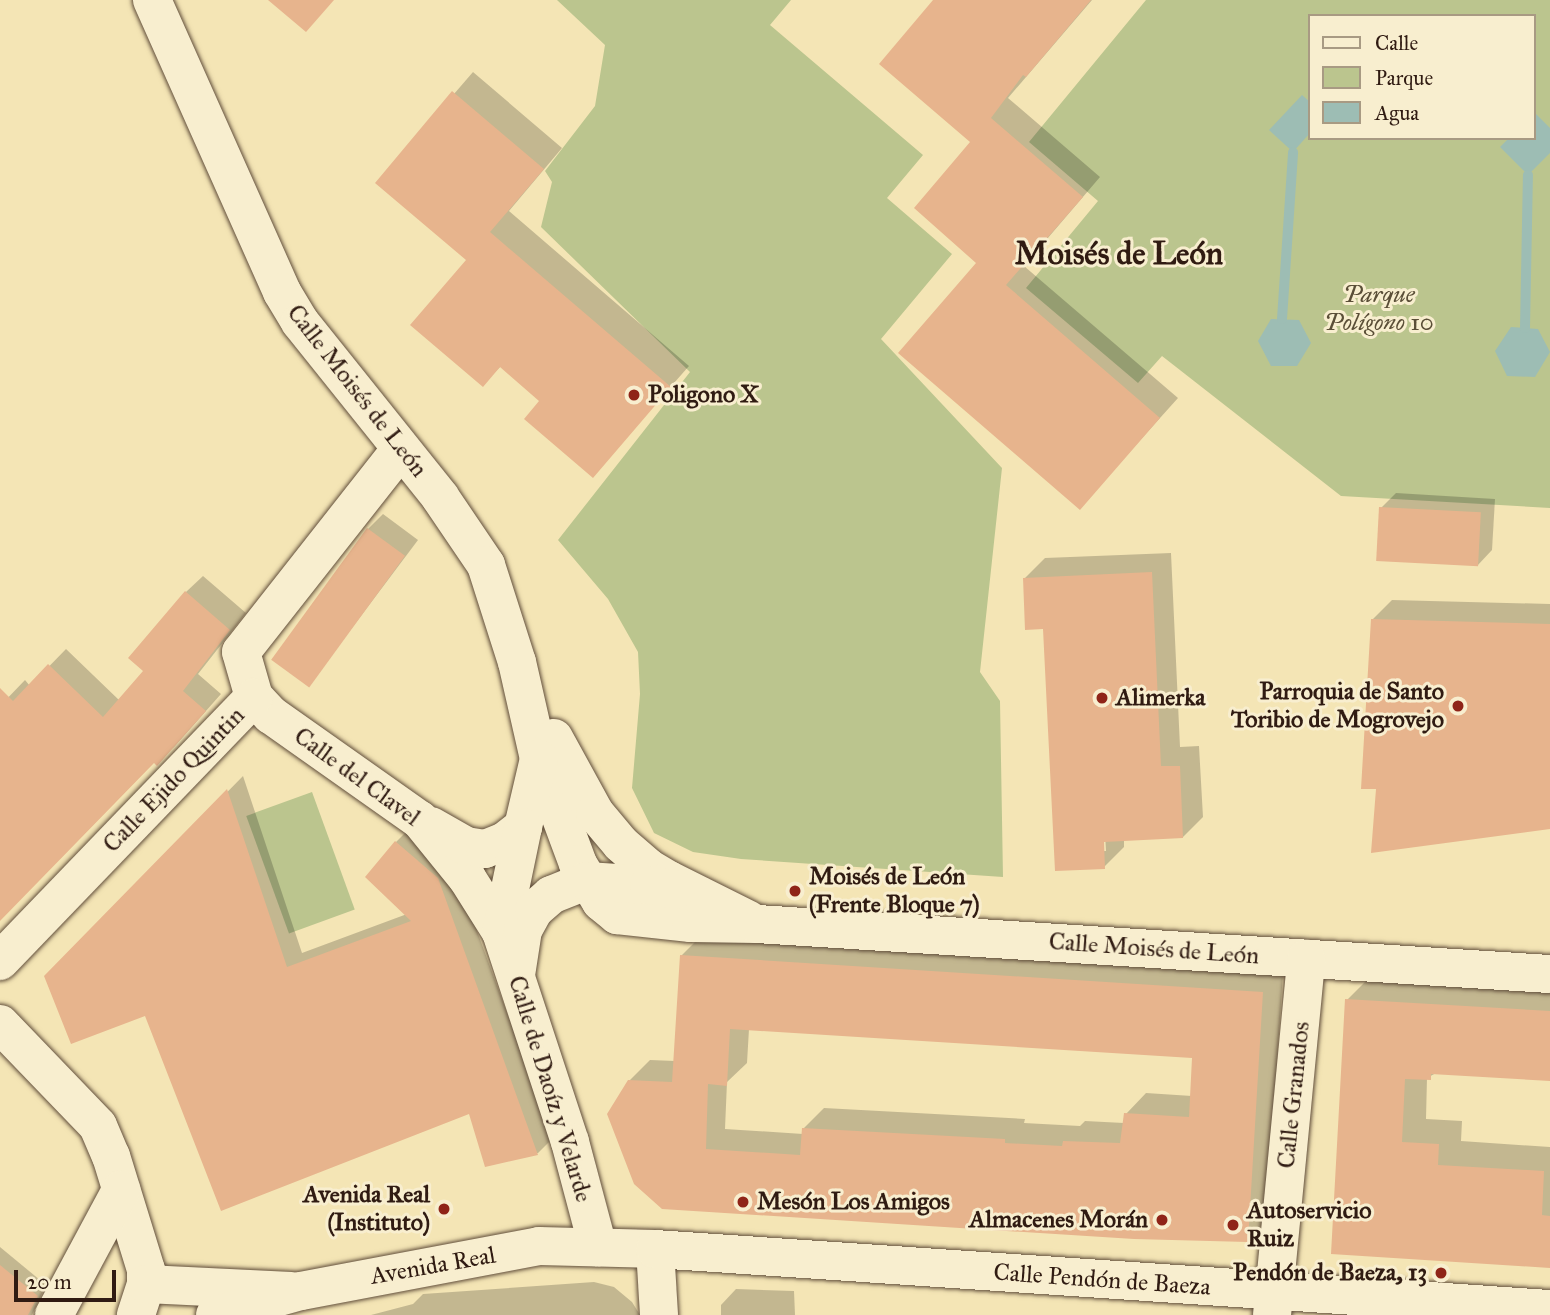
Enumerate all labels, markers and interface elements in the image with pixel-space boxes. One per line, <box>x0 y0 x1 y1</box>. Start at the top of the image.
legend <box>1308 14 1536 140</box>
text: Calle <box>1375 30 1418 56</box>
text: Parque <box>1375 65 1433 91</box>
text: Agua <box>1375 100 1419 126</box>
district label: Moisés de León <box>1015 235 1223 273</box>
park label: Parque Polígono 10 <box>1324 281 1434 337</box>
street label: Calle Moisés de León <box>281 299 433 483</box>
place label: Poligono X <box>648 381 759 409</box>
marker: Poligono X <box>626 387 642 403</box>
place label: Parroquia de Santo Toribio de Mogrovejo <box>1231 678 1444 734</box>
place label: Alimerka <box>1116 684 1205 712</box>
marker: Alimerka <box>1094 690 1110 706</box>
marker: Parroquia de Santo Toribio de Mogrovejo <box>1450 698 1466 714</box>
street label: Calle Ejido Quintin <box>97 701 251 859</box>
street label: Calle del Clavel <box>288 722 426 832</box>
place label: Moisés de León (Frente Bloque 7) <box>809 863 980 919</box>
marker: Moisés de León (Frente Bloque 7) <box>787 883 803 899</box>
street label: Calle Moisés de León <box>1048 927 1260 971</box>
street label: Calle de Daoíz y Velarde <box>502 972 598 1206</box>
street label: Calle Granados <box>1272 1020 1316 1170</box>
place label: Avenida Real (Instituto) <box>303 1181 430 1237</box>
place label: Mesón Los Amigos <box>757 1188 950 1216</box>
marker: Mesón Los Amigos <box>735 1194 751 1210</box>
place label: Autoservicio Ruiz <box>1247 1197 1372 1253</box>
marker: Avenida Real (Instituto) <box>436 1201 452 1217</box>
place label: Almacenes Morán <box>969 1206 1148 1234</box>
marker: Almacenes Morán <box>1154 1212 1170 1228</box>
marker: Autoservicio Ruiz <box>1225 1217 1241 1233</box>
street label: Avenida Real <box>368 1241 498 1291</box>
scale bar <box>18 1256 119 1300</box>
street label: Calle Pendón de Baeza <box>992 1258 1212 1302</box>
place label: Pendón de Baeza, 13 <box>1233 1259 1427 1287</box>
marker: Pendón de Baeza, 13 <box>1433 1265 1449 1281</box>
text: 20 m <box>27 1269 72 1295</box>

